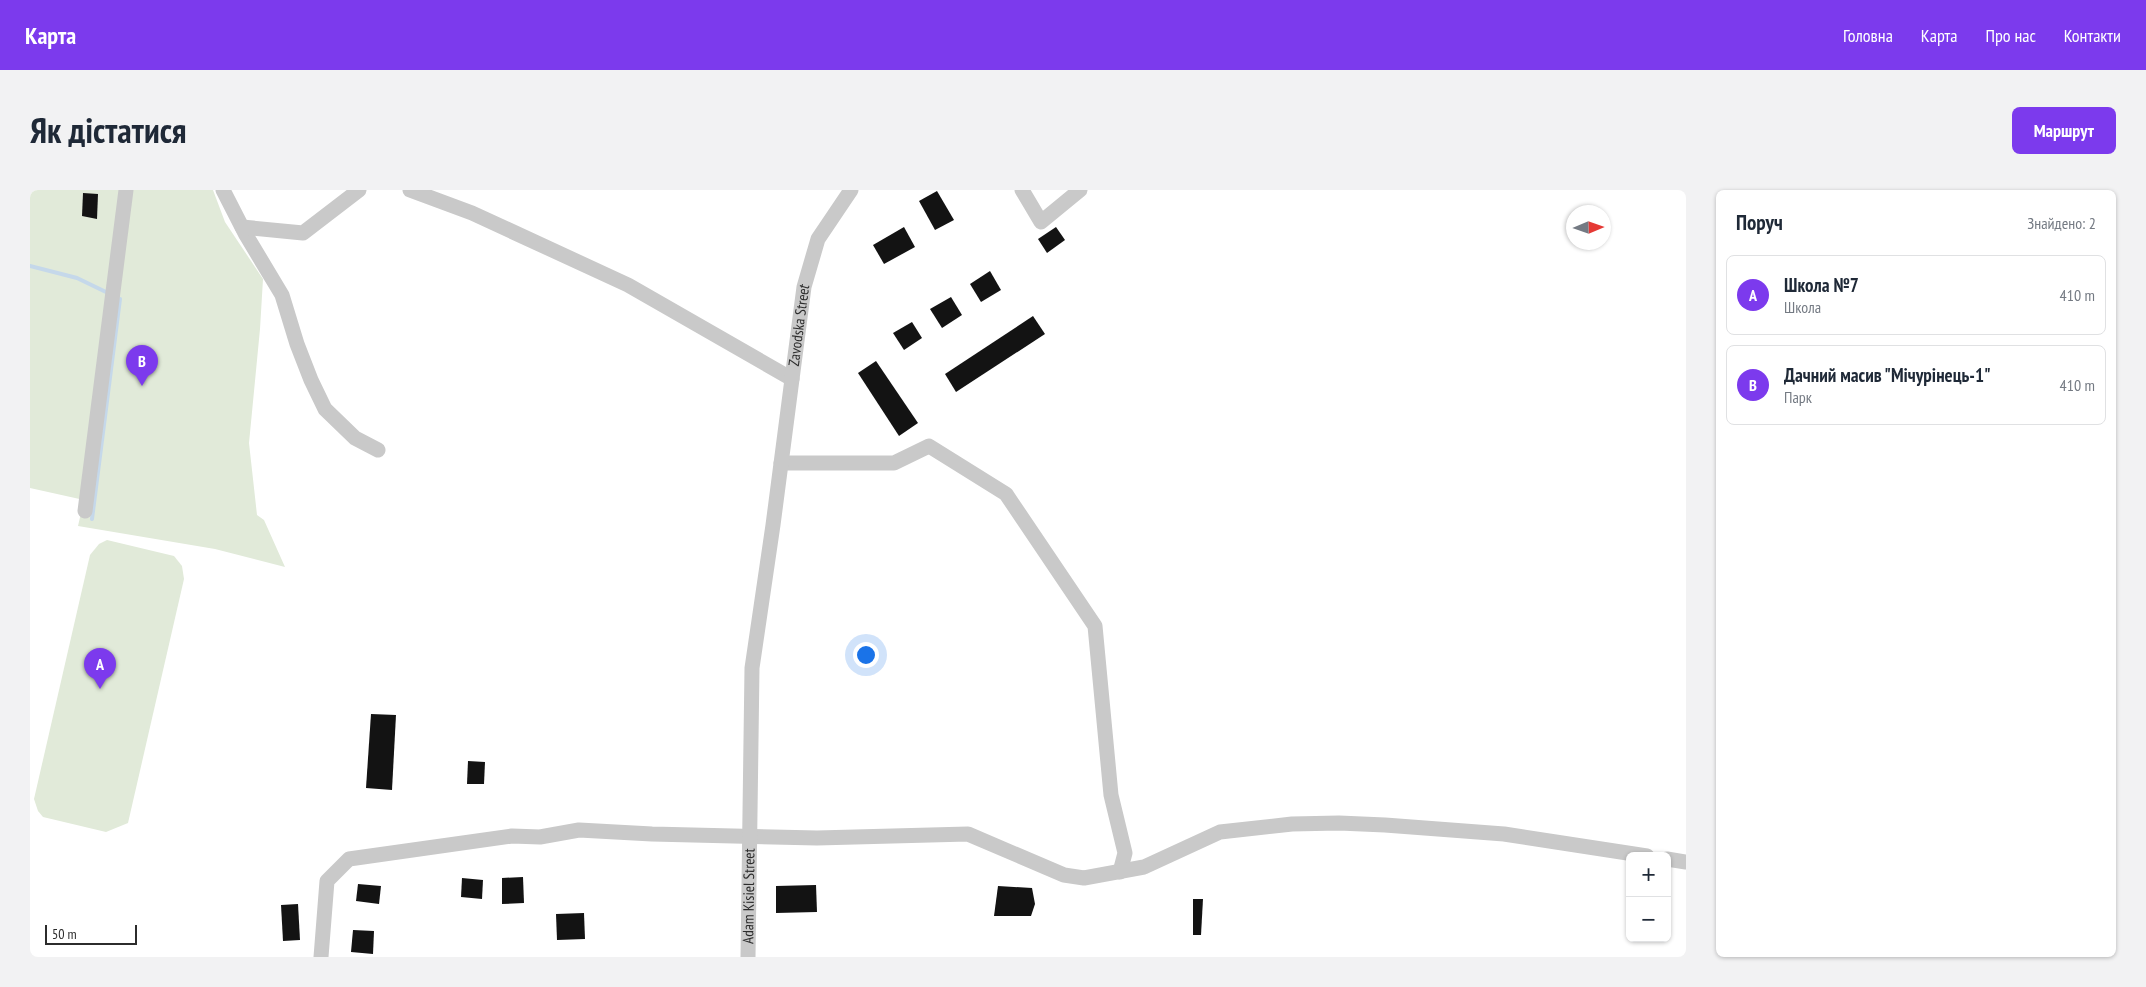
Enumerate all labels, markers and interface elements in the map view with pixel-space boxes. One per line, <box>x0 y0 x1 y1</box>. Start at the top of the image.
text: Карта <box>25 20 76 51</box>
text: Головна <box>1843 24 1893 47</box>
text: Карта <box>1921 24 1958 47</box>
text: Про нас <box>1986 24 2036 47</box>
text: Контакти <box>2064 24 2121 47</box>
text: Як дістатися <box>30 107 186 153</box>
button: Маршрут <box>2012 107 2116 154</box>
north arrow <box>1566 205 1611 250</box>
text: Поруч <box>1736 209 1783 236</box>
text: Знайдено: 2 <box>2027 213 2096 233</box>
text: Школа №7 <box>1784 273 1859 297</box>
street label: Zavodska Street <box>784 282 813 367</box>
text: A <box>1749 285 1757 305</box>
text: 410 m <box>2060 285 2095 305</box>
text: Школа <box>1784 297 1821 317</box>
pin: B <box>126 345 158 386</box>
text: Дачний масив "Мічурінець-1" <box>1784 363 1991 387</box>
text: B <box>1749 375 1757 395</box>
text: 410 m <box>2060 375 2095 395</box>
text: Парк <box>1784 387 1812 407</box>
your location <box>853 642 879 668</box>
pin: A <box>84 648 116 689</box>
street label: Adam Kisiel Street <box>738 848 759 944</box>
map controls <box>1626 852 1671 942</box>
button: + <box>1626 852 1671 897</box>
button: − <box>1626 897 1671 942</box>
scale bar <box>45 922 138 945</box>
text: 50 m <box>52 925 77 943</box>

